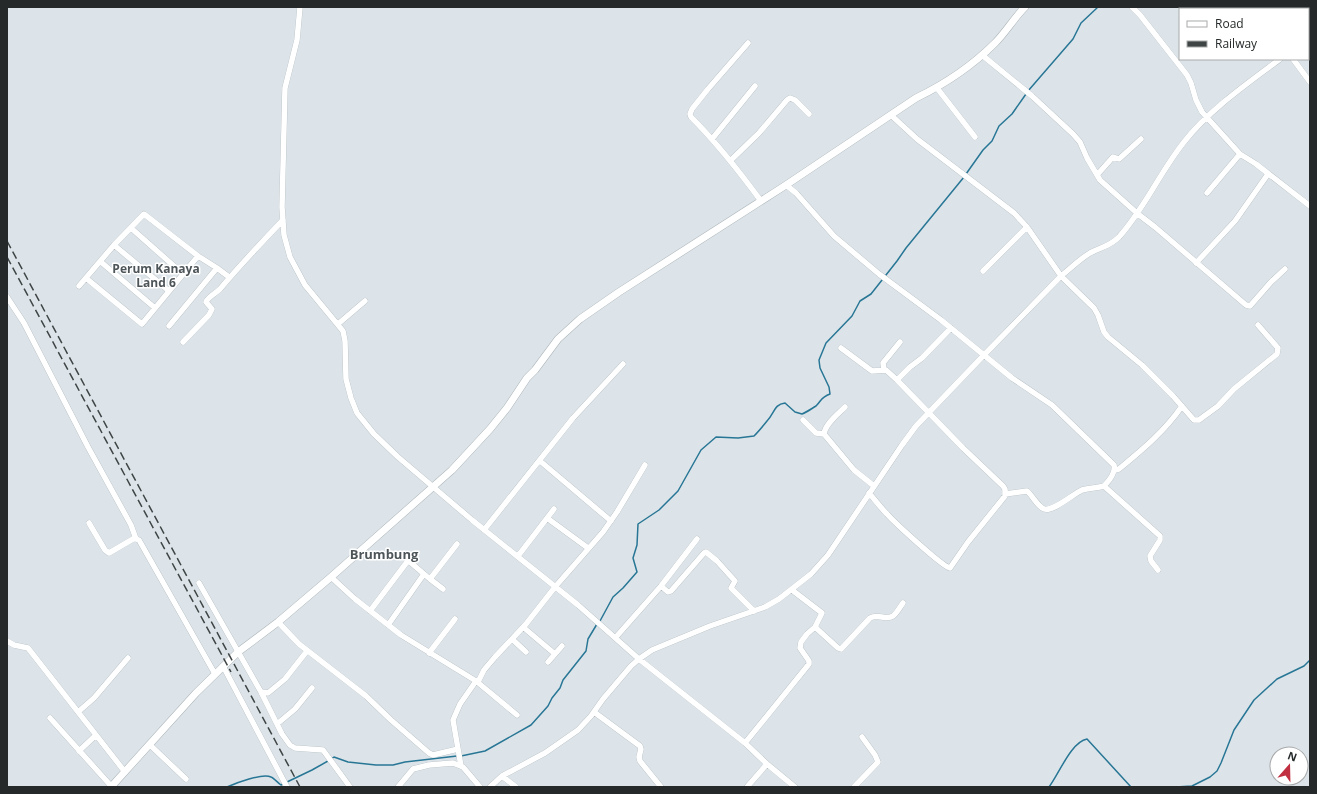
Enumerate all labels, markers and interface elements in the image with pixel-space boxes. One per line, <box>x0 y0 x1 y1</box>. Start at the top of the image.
legend <box>1179 8 1309 60</box>
text: Road <box>1215 15 1244 32</box>
text: Railway <box>1215 35 1258 52</box>
district label: Perum Kanaya Land 6 <box>112 260 200 291</box>
district label: Brumbung <box>350 545 419 563</box>
north arrow <box>1269 746 1309 786</box>
text: N <box>1286 748 1299 765</box>

